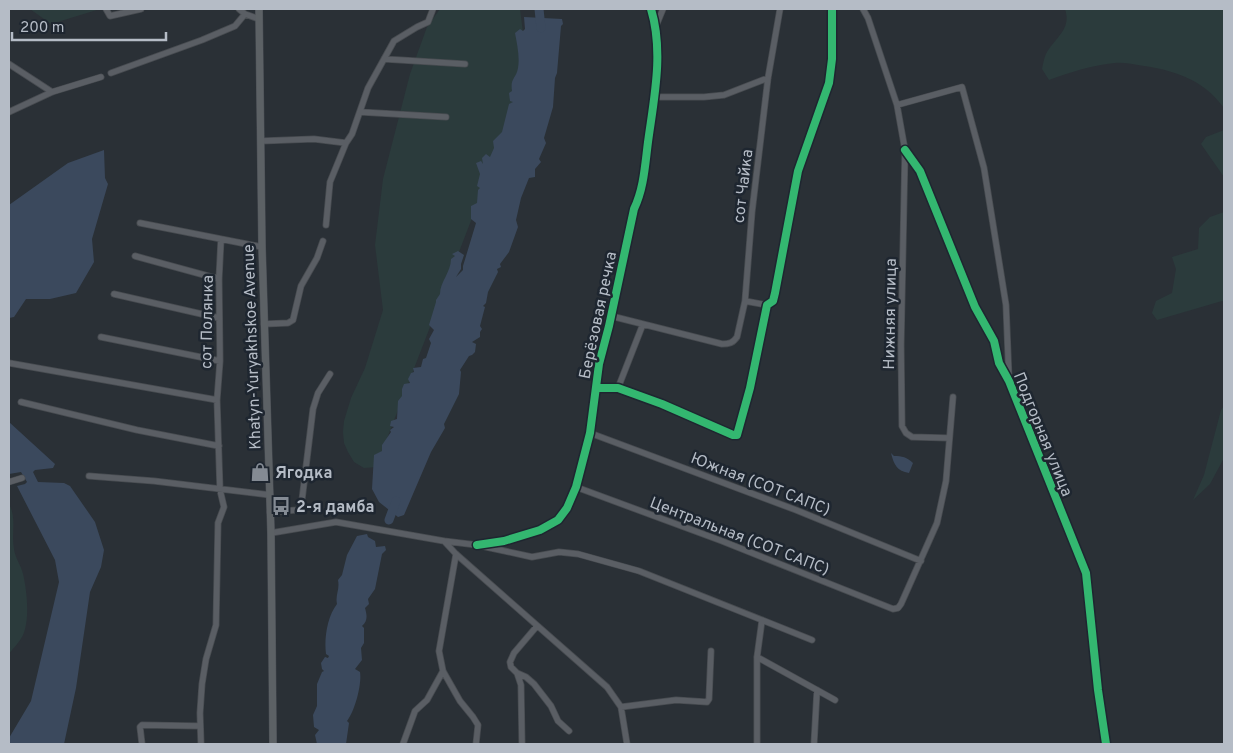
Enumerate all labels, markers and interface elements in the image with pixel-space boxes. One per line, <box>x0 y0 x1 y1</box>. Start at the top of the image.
scale bar <box>12 10 166 42</box>
text: 200 m <box>20 19 65 38</box>
street label: сот Чайка <box>730 148 758 224</box>
street label: Khatyn-Yuryakhskoe Avenue <box>239 244 267 450</box>
street label: Берёзовая речка <box>576 250 622 381</box>
street label: Нижняя улица <box>880 258 902 370</box>
street label: сот Полянка <box>197 275 219 369</box>
street label: Подгорная улица <box>1008 370 1076 500</box>
street label: Южная (СОТ САПС) <box>688 449 833 521</box>
shop icon: Ягодка <box>249 461 271 483</box>
place label: Ягодка <box>275 464 332 484</box>
street label: Центральная (СОТ САПС) <box>647 493 832 580</box>
bus stop icon: 2-я дамба <box>270 495 292 517</box>
place label: 2-я дамба <box>296 498 375 518</box>

